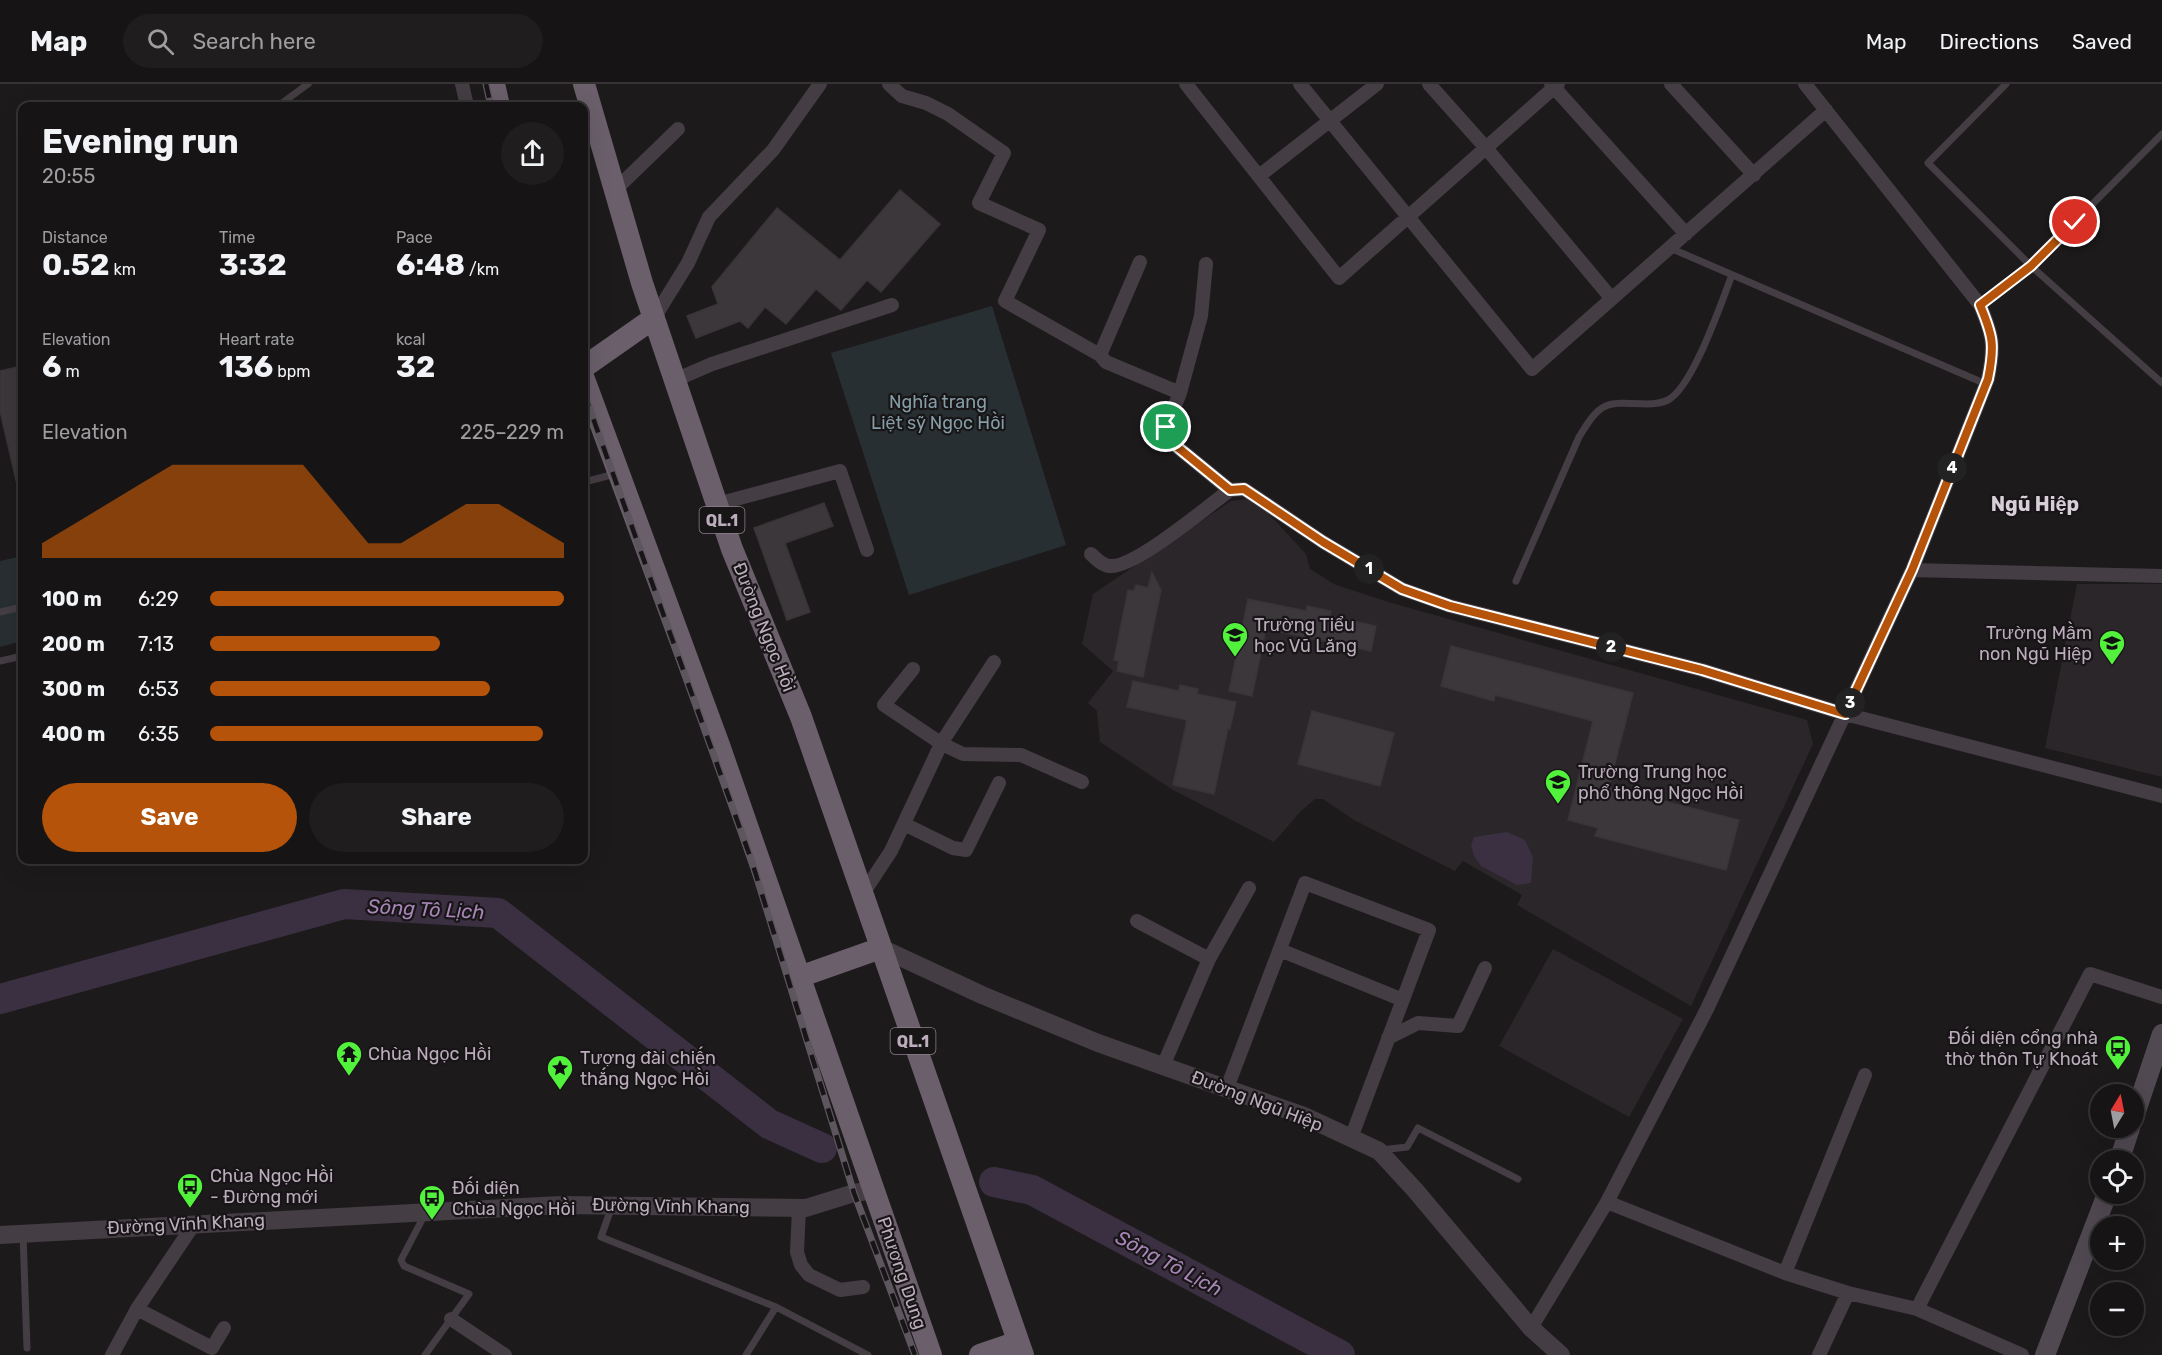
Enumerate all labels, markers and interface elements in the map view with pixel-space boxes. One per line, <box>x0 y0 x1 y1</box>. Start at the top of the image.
search box <box>123 14 543 68</box>
text: Map <box>30 25 87 58</box>
icon: search <box>144 25 177 58</box>
text: Search here <box>192 28 316 55</box>
text: Map <box>1866 29 1907 54</box>
text: Directions <box>1940 29 2039 54</box>
text: Saved <box>2072 29 2132 54</box>
text: Evening run <box>42 122 239 161</box>
button: share <box>501 122 564 185</box>
text: 20:55 <box>42 164 95 188</box>
pin <box>2049 196 2100 247</box>
icon: check <box>2058 205 2091 238</box>
text: Distance <box>42 228 108 247</box>
text: Time <box>219 228 255 247</box>
text: Pace <box>396 228 433 247</box>
text: 0.52 <box>42 247 110 283</box>
text: 3:32 <box>219 247 287 283</box>
text: 6:48 <box>396 247 465 283</box>
text: km <box>110 260 136 279</box>
text: /km <box>465 260 499 279</box>
text: Elevation <box>42 330 111 349</box>
text: Heart rate <box>219 330 294 349</box>
text: kcal <box>396 330 425 349</box>
text: 6 <box>42 349 62 385</box>
text: 136 <box>219 349 273 385</box>
text: 32 <box>396 349 435 385</box>
text: m <box>62 362 80 381</box>
text: bpm <box>273 362 310 381</box>
park label: Nghĩa trang Liệt sỹ Ngọc Hồi <box>871 391 1005 434</box>
pin <box>1140 401 1191 452</box>
icon: arrive <box>1149 410 1182 443</box>
text: Elevation <box>42 420 128 444</box>
text: 225–229 m <box>460 420 564 444</box>
pin: 4 <box>1937 453 1967 483</box>
text: 4 <box>1947 458 1957 477</box>
district label: Ngũ Hiệp <box>1991 492 2079 516</box>
road number: QL.1 <box>700 507 744 533</box>
pin: 1 <box>1354 554 1384 584</box>
street label: Đường Ngọc Hồi <box>728 559 801 695</box>
text: 1 <box>1365 559 1373 578</box>
text: 100 m <box>42 587 102 611</box>
text: 6:29 <box>138 587 179 611</box>
place label: Trường Tiểu học Vũ Lăng <box>1254 614 1357 657</box>
school or university icon: Trường Tiểu học Vũ Lăng <box>1220 620 1250 658</box>
place label: Trường Mầm non Ngũ Hiệp <box>1979 621 2092 665</box>
school or university icon: Trường Mầm non Ngũ Hiệp <box>2097 628 2127 666</box>
text: 200 m <box>42 632 105 656</box>
text: 7:13 <box>138 632 174 656</box>
pin: 2 <box>1596 632 1626 662</box>
text: 2 <box>1606 637 1616 656</box>
text: 300 m <box>42 677 105 701</box>
text: 6:53 <box>138 677 179 701</box>
pin: 3 <box>1835 688 1865 718</box>
text: 3 <box>1845 693 1855 712</box>
text: 400 m <box>42 722 105 746</box>
text: 6:35 <box>138 722 179 746</box>
place label: Trường Trung học phổ thông Ngọc Hồi <box>1578 761 1743 804</box>
school or university icon: Trường Trung học phổ thông Ngọc Hồi <box>1543 767 1573 805</box>
button: Save <box>42 783 297 852</box>
button: Share <box>309 783 564 852</box>
water label: Sông Tô Lịch <box>367 894 485 924</box>
place label: Đối diện cổng nhà thờ thôn Tự Khoát <box>1945 1026 2098 1070</box>
road number: QL.1 <box>890 1028 936 1054</box>
bus stop icon: Đối diện cổng nhà thờ thôn Tự Khoát <box>2103 1033 2133 1071</box>
temple icon: Chùa Ngọc Hồi <box>334 1039 364 1077</box>
place label: Chùa Ngọc Hồi <box>368 1042 491 1065</box>
place label: Tượng đài chiến thắng Ngọc Hồi <box>580 1046 716 1090</box>
place icon: Tượng đài chiến thắng Ngọc Hồi <box>545 1053 575 1091</box>
street label: Đường Ngũ Hiệp <box>1188 1066 1326 1136</box>
north arrow <box>2090 1084 2144 1138</box>
map controls <box>2090 1084 2144 1336</box>
button: locate <box>2090 1150 2144 1204</box>
place label: Chùa Ngọc Hồi - Đường mới <box>210 1164 333 1208</box>
bus stop icon: Chùa Ngọc Hồi - Đường mới <box>175 1171 205 1209</box>
place label: Đối diện Chùa Ngọc Hồi <box>452 1176 575 1220</box>
bus stop icon: Đối diện Chùa Ngọc Hồi <box>417 1183 447 1221</box>
street label: Đường Vĩnh Khang <box>592 1194 750 1218</box>
street label: Đường Vĩnh Khang <box>107 1209 265 1239</box>
street label: Phương Dung <box>873 1214 931 1332</box>
button: + <box>2090 1216 2144 1270</box>
water label: Sông Tô Lịch <box>1112 1225 1226 1301</box>
button: − <box>2090 1282 2144 1336</box>

